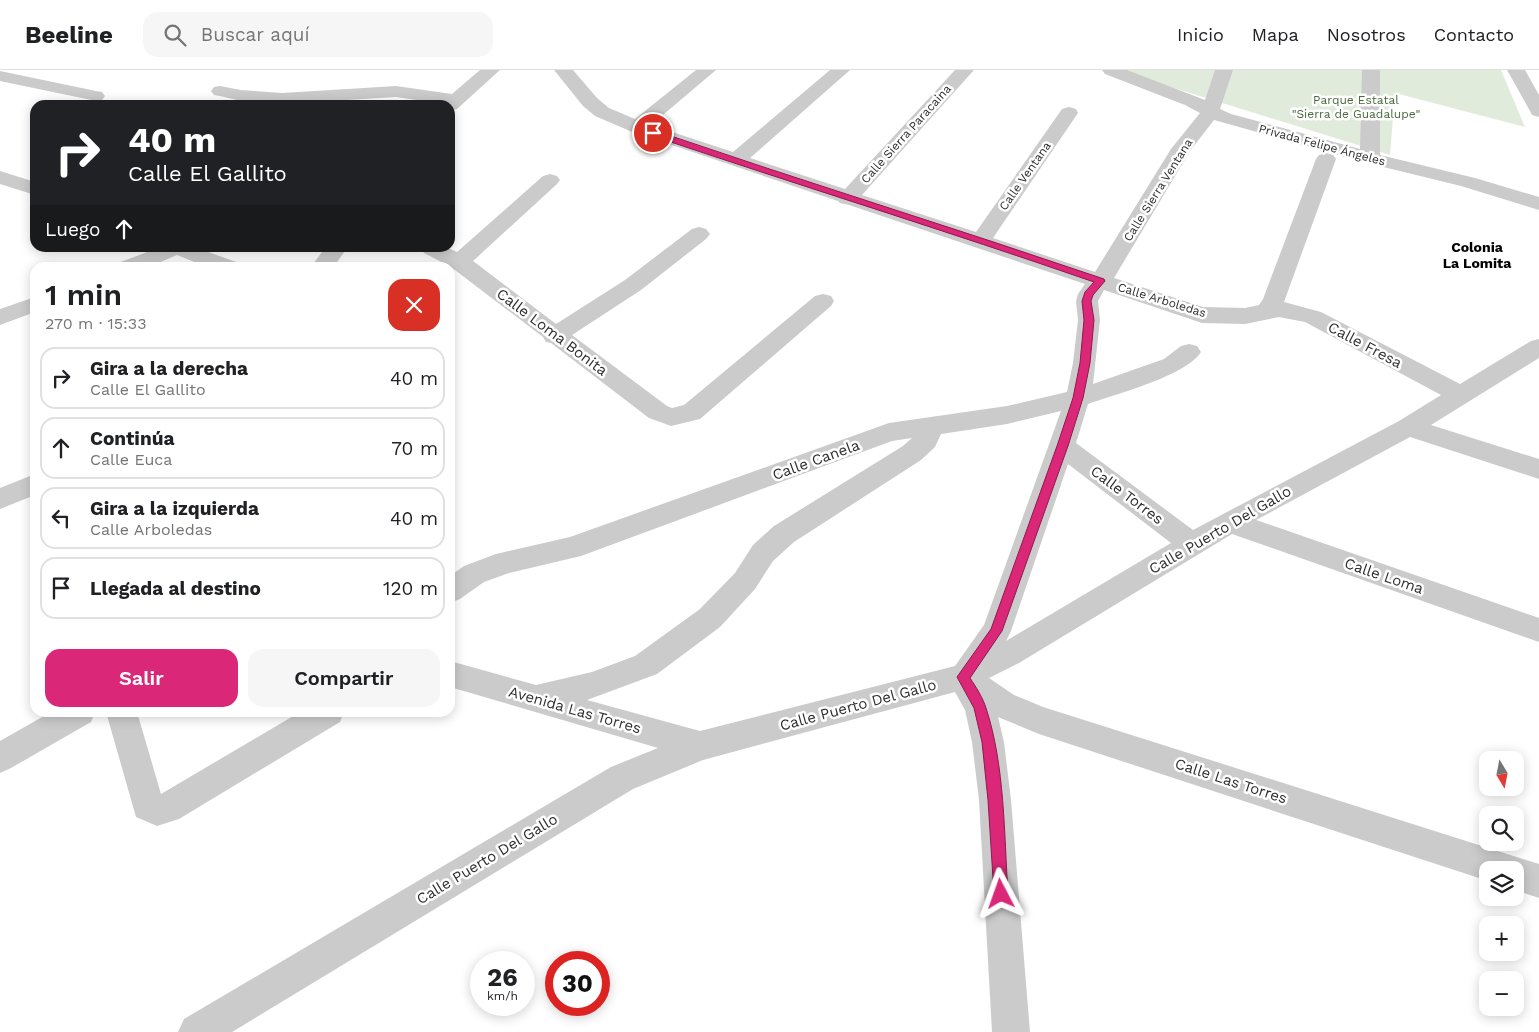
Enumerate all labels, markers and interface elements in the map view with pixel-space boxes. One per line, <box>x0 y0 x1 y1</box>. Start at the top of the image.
search box <box>143 12 493 57</box>
text: Beeline <box>25 21 113 49</box>
icon: search <box>161 21 189 49</box>
text: Buscar aquí <box>201 23 310 46</box>
text: Inicio <box>1177 24 1224 45</box>
text: Mapa <box>1252 24 1299 45</box>
text: Nosotros <box>1327 24 1406 45</box>
text: Contacto <box>1434 24 1514 45</box>
street label: Calle Sierra Paracaina <box>858 82 954 186</box>
park label: Parque Estatal "Sierra de Guadalupe" <box>1292 93 1421 121</box>
pin <box>632 112 674 154</box>
text: 40 m <box>128 119 216 161</box>
icon: arrive <box>639 119 667 147</box>
icon: right <box>45 120 110 185</box>
street label: Privada Felipe Ángeles <box>1257 121 1387 169</box>
street label: Calle Sierra Ventana <box>1121 136 1195 244</box>
street label: Calle Ventana <box>996 139 1054 213</box>
text: Calle El Gallito <box>128 161 287 186</box>
icon: ahead <box>110 215 138 243</box>
text: Luego <box>45 218 100 241</box>
district label: Colonia La Lomita <box>1443 239 1512 271</box>
text: 1 min <box>45 277 122 312</box>
button: close <box>388 279 440 331</box>
street label: Calle Arboledas <box>1116 280 1208 320</box>
street label: Calle Loma Bonita <box>493 285 611 380</box>
text: 270 m · 15:33 <box>45 314 146 333</box>
street label: Calle Fresa <box>1325 318 1406 372</box>
text: Gira a la derecha <box>90 357 248 380</box>
icon: right <box>47 364 75 392</box>
text: 40 m <box>390 367 438 390</box>
text: Calle El Gallito <box>90 380 206 399</box>
text: Continúa <box>90 427 174 450</box>
icon: ahead <box>47 434 75 462</box>
street label: Calle Canela <box>770 436 863 484</box>
text: 70 m <box>391 437 438 460</box>
text: Calle Euca <box>90 450 172 469</box>
street label: Calle Torres <box>1087 462 1167 528</box>
street label: Calle Puerto Del Gallo <box>1146 482 1294 578</box>
text: Gira a la izquierda <box>90 497 259 520</box>
icon: left <box>47 504 75 532</box>
text: 40 m <box>390 507 438 530</box>
text: Calle Arboledas <box>90 520 212 539</box>
street label: Calle Loma <box>1342 554 1426 598</box>
icon: arrive <box>47 574 75 602</box>
text: Llegada al destino <box>90 577 261 600</box>
text: 120 m <box>383 577 438 600</box>
button: Salir <box>45 649 238 707</box>
button: Compartir <box>248 649 440 707</box>
street label: Calle Puerto Del Gallo <box>778 675 938 735</box>
street label: Avenida Las Torres <box>507 682 643 738</box>
north arrow <box>1479 751 1524 796</box>
map controls <box>1479 751 1524 1016</box>
street label: Calle Las Torres <box>1173 754 1289 808</box>
button: search <box>1479 806 1524 851</box>
street label: Calle Puerto Del Gallo <box>413 810 561 908</box>
button: layers <box>1479 861 1524 906</box>
position arrow <box>974 867 1026 919</box>
button: + <box>1479 916 1524 961</box>
speed limit sign: 30 <box>545 951 610 1016</box>
text: 26 <box>487 963 518 992</box>
button: − <box>1479 971 1524 1016</box>
text: km/h <box>487 989 518 1003</box>

